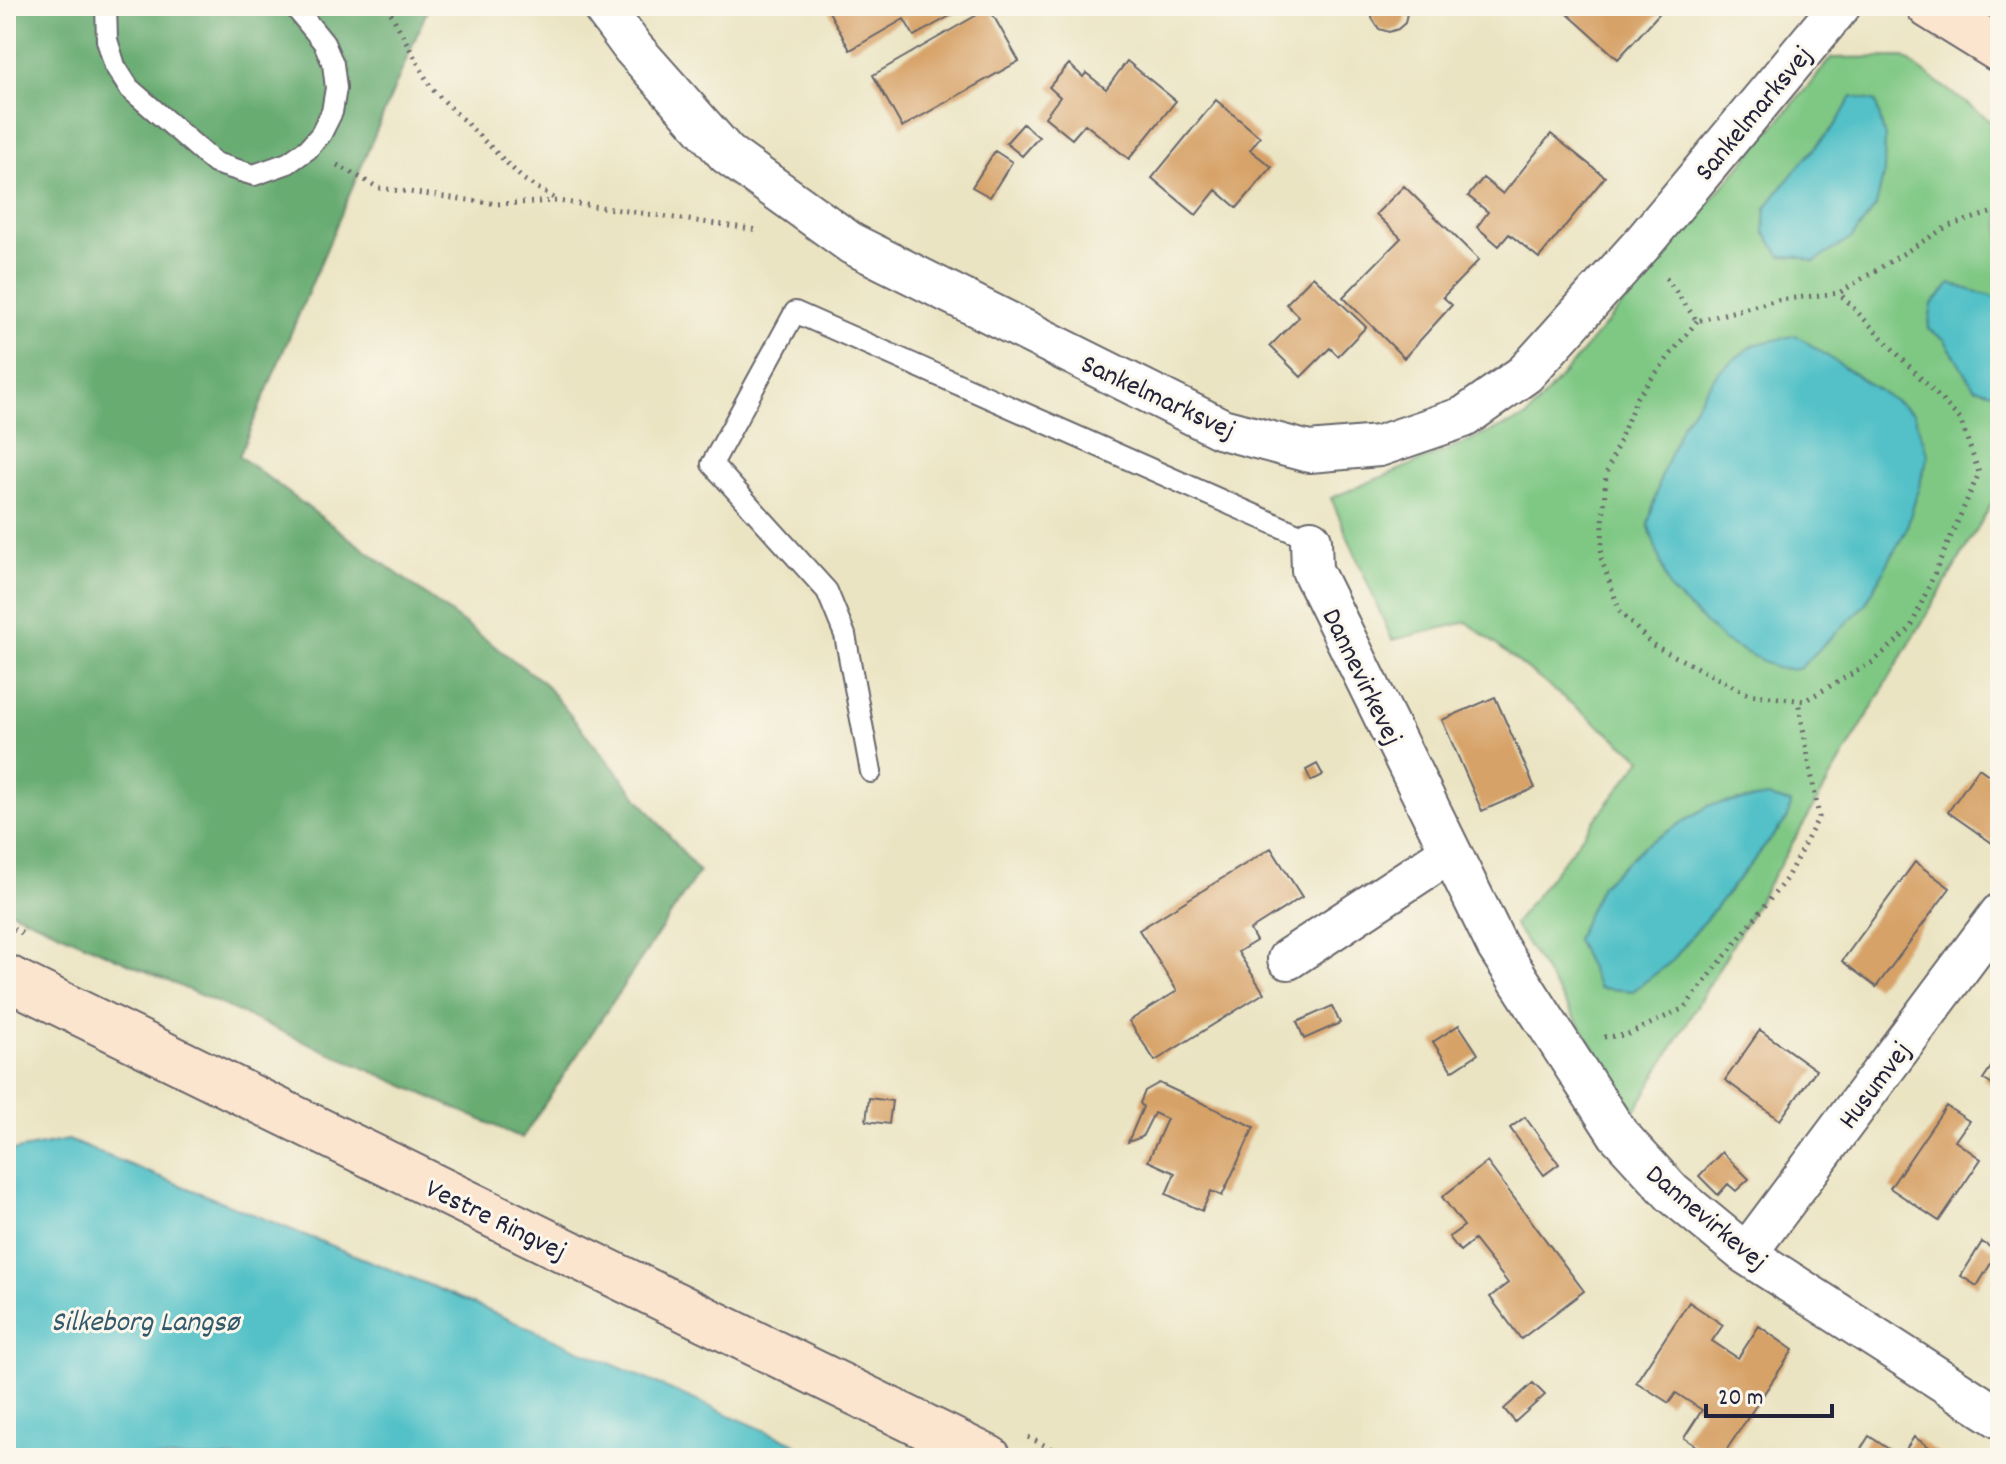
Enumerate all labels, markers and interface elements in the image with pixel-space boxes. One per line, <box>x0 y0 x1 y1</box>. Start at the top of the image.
street label: Sankelmarksvej <box>1687 39 1825 192</box>
street label: Sankelmarksvej <box>1073 346 1241 453</box>
street label: Dannevirkevej <box>1309 603 1410 754</box>
street label: Husumvej <box>1831 1035 1923 1139</box>
street label: Dannevirkevej <box>1635 1157 1774 1283</box>
street label: Vestre Ringvej <box>418 1171 572 1274</box>
water label: Silkeborg Langsø <box>51 1303 242 1346</box>
scale bar <box>1706 1368 1832 1418</box>
text: 20 m <box>1718 1382 1764 1416</box>

